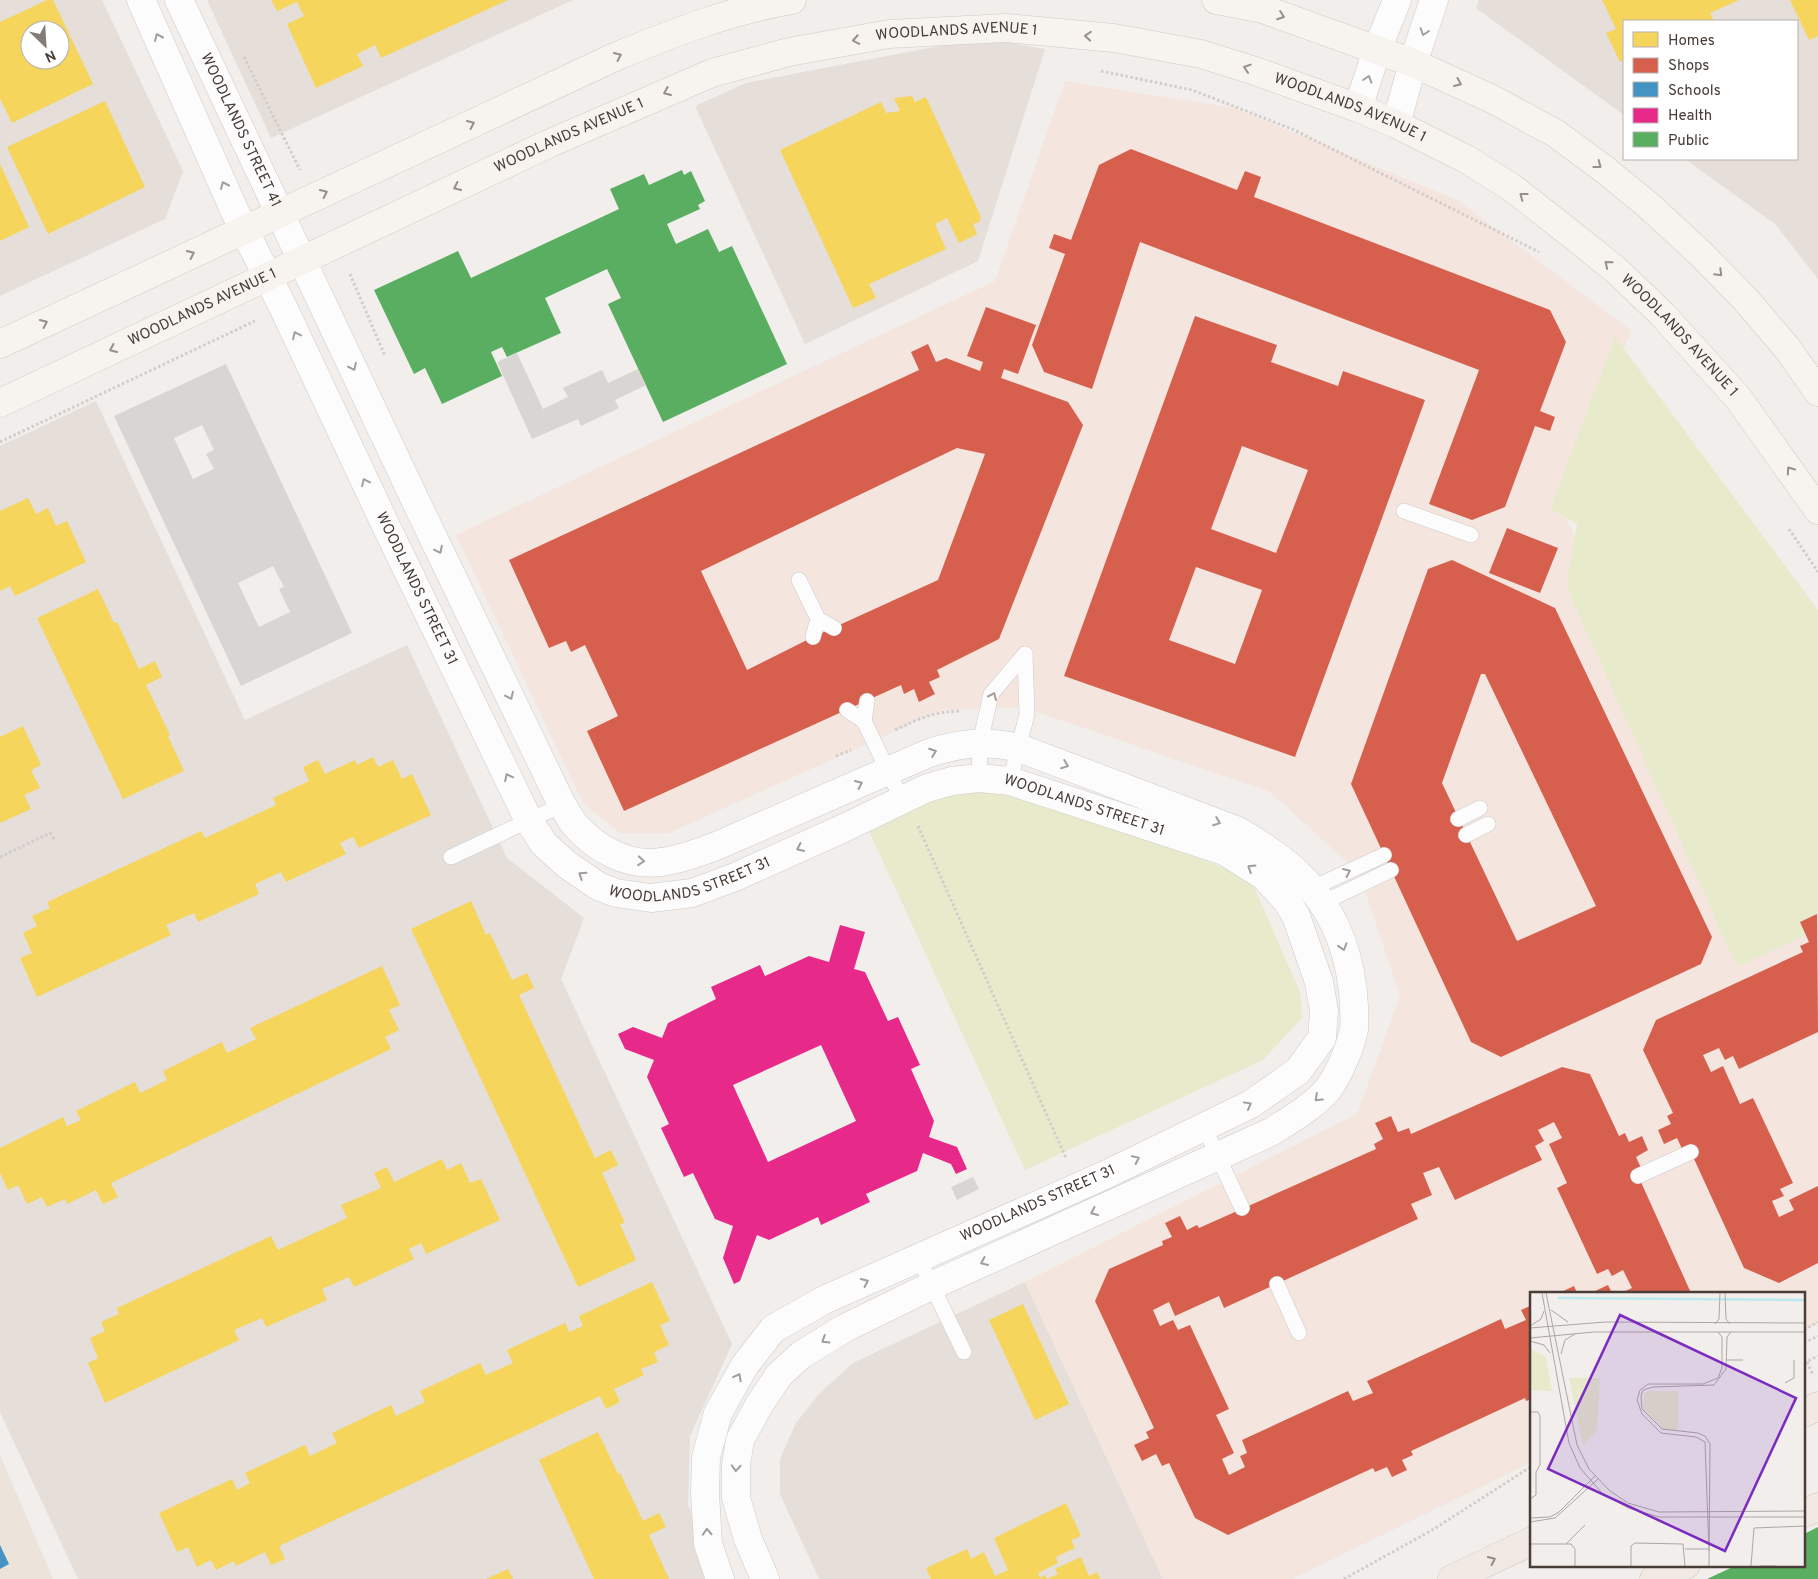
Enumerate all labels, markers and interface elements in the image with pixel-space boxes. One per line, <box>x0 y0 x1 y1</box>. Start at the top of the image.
one-way arrow <box>1276 10 1284 20</box>
street label: WOODLANDS AVENUE 1 <box>874 18 1038 46</box>
north arrow <box>20 20 70 70</box>
legend <box>1623 20 1798 160</box>
one-way arrow <box>1419 27 1429 35</box>
one-way arrow <box>1084 30 1092 41</box>
text: Homes <box>1668 32 1715 51</box>
one-way arrow <box>153 33 164 42</box>
one-way arrow <box>852 34 861 45</box>
text: N <box>42 46 58 65</box>
street label: WOODLANDS STREET 41 <box>196 50 285 210</box>
one-way arrow <box>613 51 622 62</box>
text: Shops <box>1668 57 1709 76</box>
one-way arrow <box>1243 64 1251 74</box>
street label: WOODLANDS AVENUE 1 <box>1271 69 1429 147</box>
one-way arrow <box>1362 76 1372 84</box>
one-way arrow <box>1453 77 1462 88</box>
text: Schools <box>1668 82 1721 101</box>
one-way arrow <box>663 86 672 97</box>
street label: WOODLANDS AVENUE 1 <box>491 94 647 177</box>
text: Health <box>1668 107 1712 126</box>
one-way arrow <box>466 120 475 130</box>
text: Public <box>1668 132 1709 151</box>
one-way arrow <box>1592 159 1601 167</box>
one-way arrow <box>453 180 462 191</box>
one-way arrow <box>219 181 230 190</box>
one-way arrow <box>319 188 328 199</box>
one-way arrow <box>1519 193 1528 202</box>
one-way arrow <box>186 250 195 261</box>
one-way arrow <box>1605 260 1614 269</box>
street label: WOODLANDS AVENUE 1 <box>125 264 280 351</box>
one-way arrow <box>1713 267 1722 276</box>
street label: WOODLANDS AVENUE 1 <box>1617 270 1742 401</box>
one-way arrow <box>39 319 48 329</box>
one-way arrow <box>292 331 302 340</box>
one-way arrow <box>109 343 118 354</box>
one-way arrow <box>347 362 357 371</box>
one-way arrow <box>1787 466 1796 476</box>
one-way arrow <box>361 478 371 487</box>
street label: WOODLANDS STREET 31 <box>371 509 462 668</box>
one-way arrow <box>433 545 443 554</box>
one-way arrow <box>504 691 514 700</box>
one-way arrow <box>986 692 997 701</box>
one-way arrow <box>928 748 937 758</box>
one-way arrow <box>1060 759 1069 769</box>
street label: WOODLANDS STREET 31 <box>1001 770 1167 840</box>
one-way arrow <box>503 773 514 782</box>
one-way arrow <box>854 780 863 791</box>
one-way arrow <box>1212 816 1221 827</box>
one-way arrow <box>796 842 805 852</box>
street label: WOODLANDS STREET 31 <box>606 853 774 908</box>
one-way arrow <box>638 856 646 867</box>
one-way arrow <box>1247 864 1256 874</box>
one-way arrow <box>1342 867 1351 878</box>
one-way arrow <box>578 872 587 881</box>
one-way arrow <box>1338 942 1348 951</box>
one-way arrow <box>1314 1092 1323 1101</box>
one-way arrow <box>1242 1101 1251 1111</box>
one-way arrow <box>1131 1156 1140 1166</box>
street label: WOODLANDS STREET 31 <box>957 1161 1119 1247</box>
one-way arrow <box>1090 1206 1099 1217</box>
one-way arrow <box>980 1256 989 1267</box>
one-way arrow <box>860 1277 869 1288</box>
inset map <box>1530 1292 1806 1566</box>
one-way arrow <box>822 1333 831 1343</box>
one-way arrow <box>732 1373 742 1382</box>
one-way arrow <box>731 1464 742 1472</box>
one-way arrow <box>702 1528 712 1536</box>
one-way arrow <box>1487 1556 1496 1566</box>

